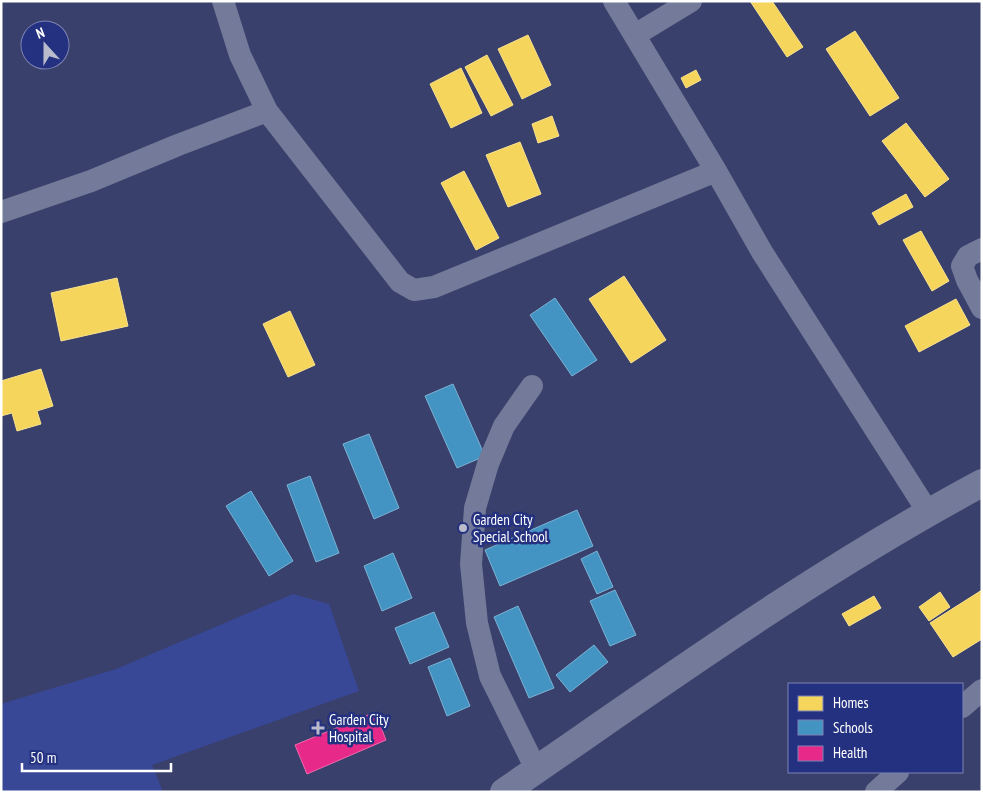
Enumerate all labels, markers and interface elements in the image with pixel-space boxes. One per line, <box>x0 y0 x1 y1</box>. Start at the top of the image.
north arrow <box>20 20 70 70</box>
text: N <box>34 23 47 43</box>
place label: Garden City Special School <box>473 510 549 546</box>
marker: Garden City Special School <box>457 522 469 534</box>
legend <box>788 683 963 773</box>
text: Homes <box>833 693 869 712</box>
place label: Garden City Hospital <box>329 710 389 746</box>
text: Schools <box>833 718 873 737</box>
marker: Garden City Hospital <box>311 721 325 735</box>
scale bar <box>22 740 171 772</box>
text: Health <box>833 743 867 762</box>
text: 50 m <box>30 748 56 767</box>

